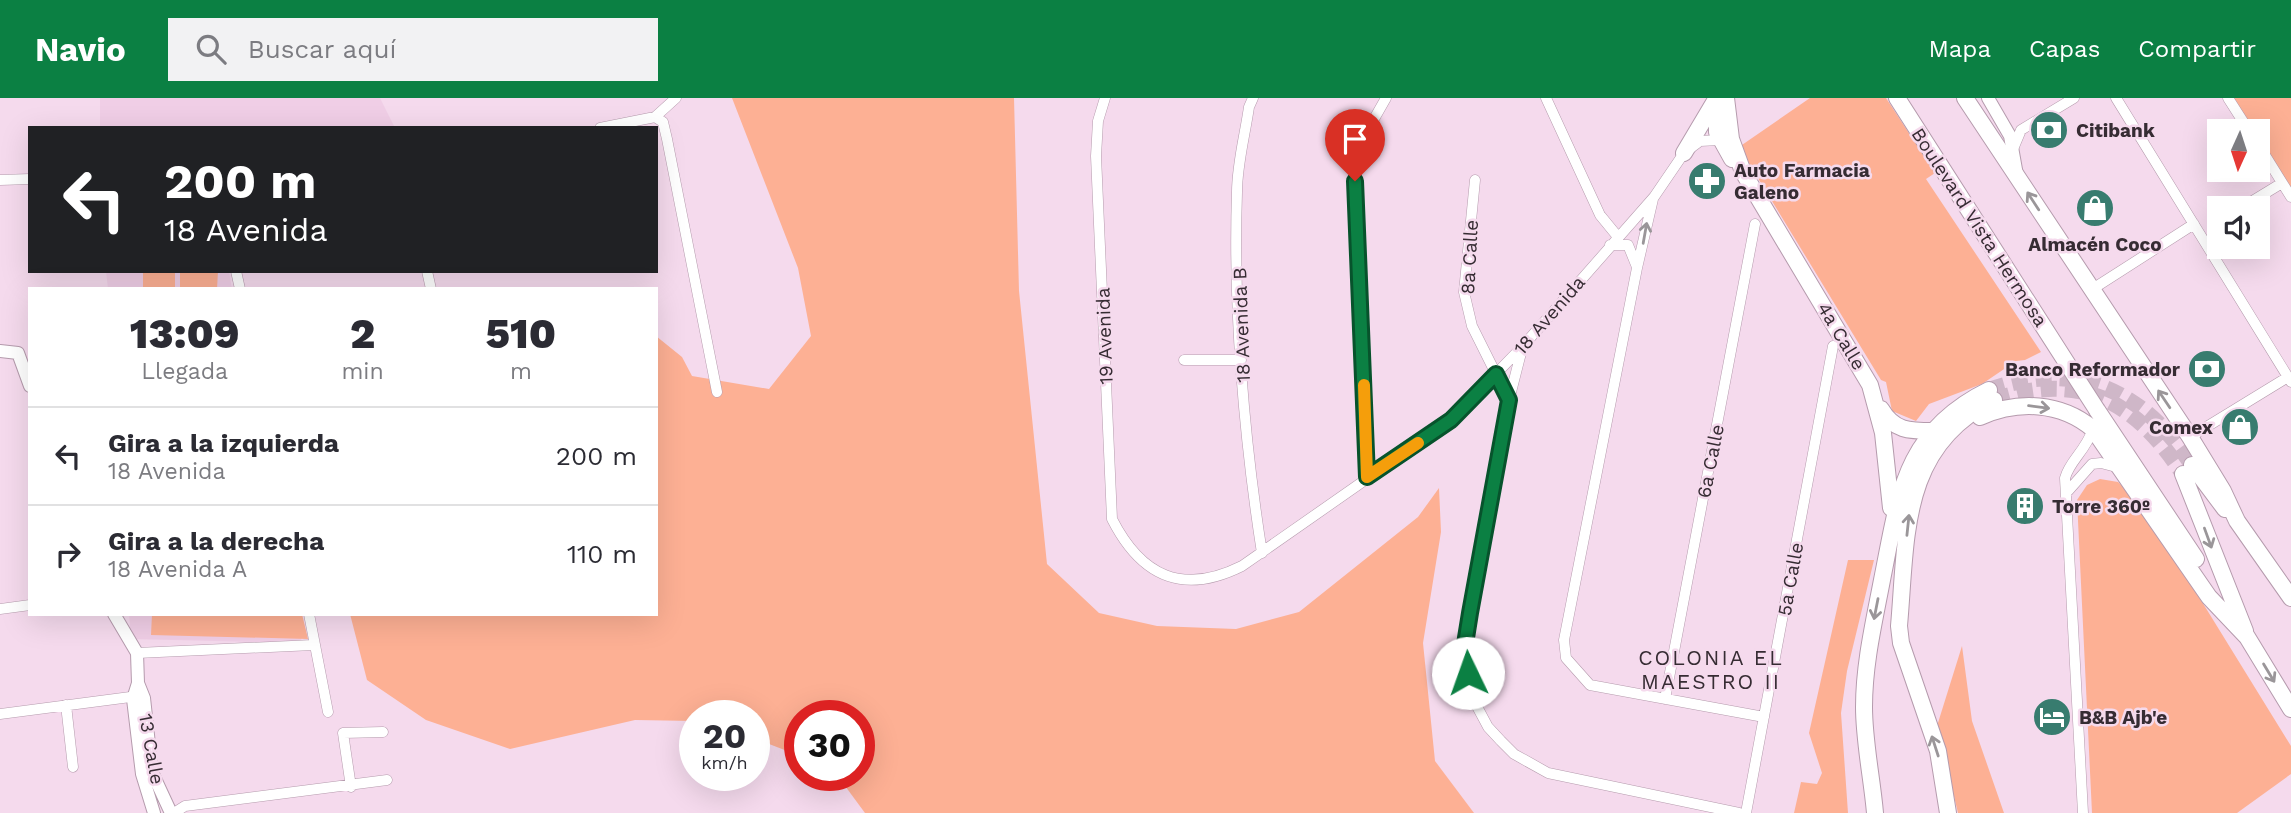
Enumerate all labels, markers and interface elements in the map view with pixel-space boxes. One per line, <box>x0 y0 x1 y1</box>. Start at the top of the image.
search box <box>168 18 658 81</box>
text: Navio <box>35 30 126 69</box>
icon: search <box>192 30 230 68</box>
text: Buscar aquí <box>248 34 397 64</box>
text: Mapa <box>1928 35 1991 63</box>
text: Capas <box>2029 35 2100 63</box>
text: Compartir <box>2138 35 2256 63</box>
pin <box>1325 109 1385 181</box>
bank icon: Citibank <box>2028 109 2070 151</box>
place label: Citibank <box>2076 119 2155 142</box>
north arrow <box>2207 119 2270 182</box>
map controls <box>2207 119 2270 259</box>
icon: arrive <box>1336 120 1374 158</box>
street label: Boulevard Vista Hermosa <box>1907 123 2053 331</box>
text: 200 m <box>164 152 316 210</box>
icon: left <box>49 154 140 245</box>
place label: Auto Farmacia Galeno <box>1734 159 1870 204</box>
pharmacy icon: Auto Farmacia Galeno <box>1686 160 1728 202</box>
shop icon: Almacén Coco <box>2074 187 2116 229</box>
one-way arrow <box>2026 191 2040 211</box>
button: sound <box>2207 196 2270 259</box>
text: 18 Avenida <box>164 211 328 249</box>
street label: 8a Calle <box>1456 219 1483 295</box>
one-way arrow <box>1639 222 1652 244</box>
place label: Almacén Coco <box>2028 233 2162 256</box>
street label: 18 Avenida B <box>1228 267 1255 383</box>
street label: 18 Avenida <box>1509 271 1590 360</box>
street label: 19 Avenida <box>1091 287 1118 385</box>
street label: 4a Calle <box>1812 298 1871 374</box>
text: 13:09 <box>130 309 240 358</box>
text: 2 <box>350 309 375 358</box>
text: 510 <box>486 309 556 358</box>
bank icon: Banco Reformador <box>2186 348 2228 390</box>
text: Llegada <box>141 358 228 385</box>
text: min <box>341 358 384 385</box>
text: m <box>510 358 532 385</box>
place label: Banco Reformador <box>2005 358 2181 381</box>
one-way arrow <box>2157 390 2171 409</box>
one-way arrow <box>2028 400 2050 413</box>
shop icon: Comex <box>2219 406 2261 448</box>
place label: Comex <box>2149 416 2214 439</box>
street label: 6a Calle <box>1692 422 1729 500</box>
text: Gira a la izquierda <box>108 428 339 458</box>
icon: left <box>49 437 87 475</box>
text: 200 m <box>556 441 637 471</box>
text: 18 Avenida <box>108 458 226 485</box>
building icon: Torre 360º <box>2004 485 2046 527</box>
place label: Torre 360º <box>2052 495 2150 518</box>
one-way arrow <box>1902 514 1915 537</box>
text: Gira a la derecha <box>108 526 324 556</box>
one-way arrow <box>2203 526 2215 548</box>
icon: right <box>49 535 87 573</box>
text: 110 m <box>567 539 637 569</box>
street label: 5a Calle <box>1773 541 1808 618</box>
text: 18 Avenida A <box>108 556 247 583</box>
one-way arrow <box>1869 597 1883 620</box>
position arrow <box>1431 636 1505 710</box>
district label: COLONIA EL MAESTRO II <box>1638 645 1784 694</box>
one-way arrow <box>2262 662 2276 682</box>
hotel icon: B&B Ajb'e <box>2031 696 2073 738</box>
speed limit sign: 30 <box>784 700 875 791</box>
place label: B&B Ajb'e <box>2079 706 2167 729</box>
street label: 13 Calle <box>134 712 169 786</box>
text: 20 <box>703 715 746 757</box>
one-way arrow <box>1928 736 1941 758</box>
text: km/h <box>701 752 748 773</box>

